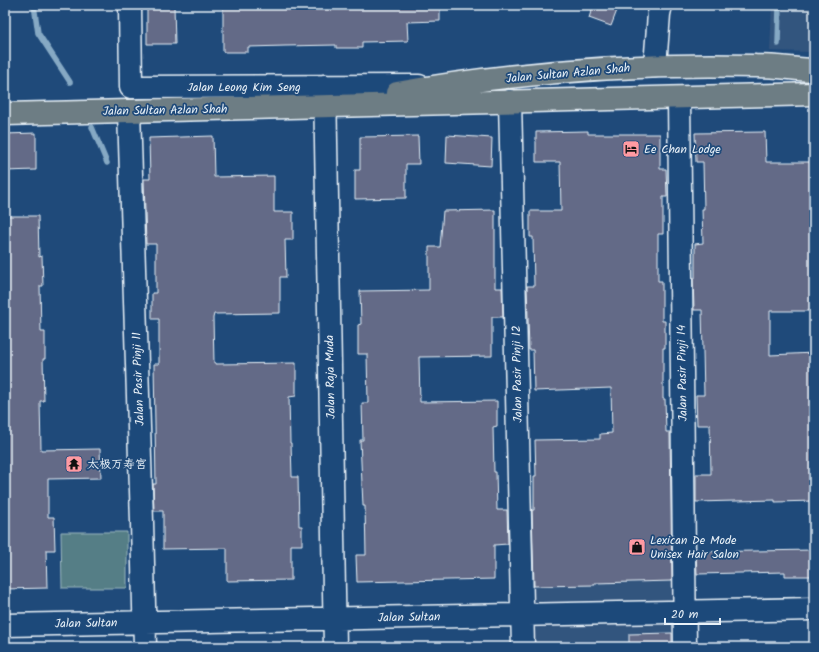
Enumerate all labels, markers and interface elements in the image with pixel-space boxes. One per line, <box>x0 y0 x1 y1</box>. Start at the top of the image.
street label: Jalan Sultan Azlan Shah <box>505 59 631 88</box>
street label: Jalan Leong Kim Seng <box>187 78 301 97</box>
street label: Jalan Sultan Azlan Shah <box>102 100 228 121</box>
hotel icon: Ee Chan Lodge <box>621 139 641 159</box>
place label: Ee Chan Lodge <box>644 140 721 159</box>
street label: Jalan Pasir Pinji 14 <box>672 324 693 422</box>
street label: Jalan Pasir Pinji 12 <box>507 325 528 423</box>
street label: Jalan Pasir Pinji 11 <box>127 331 150 426</box>
street label: Jalan Raja Muda <box>320 334 341 419</box>
temple icon: 太极万寿宫 <box>64 454 84 474</box>
place label: 太极万寿宫 <box>87 455 147 474</box>
place label: Lexican De Mode Unisex Hair Salon <box>650 531 739 564</box>
shop icon: Lexican De Mode Unisex Hair Salon <box>627 537 647 557</box>
scale bar <box>665 600 720 626</box>
text: 20 m <box>671 605 699 624</box>
street label: Jalan Sultan <box>377 607 441 628</box>
street label: Jalan Sultan <box>54 613 118 634</box>

